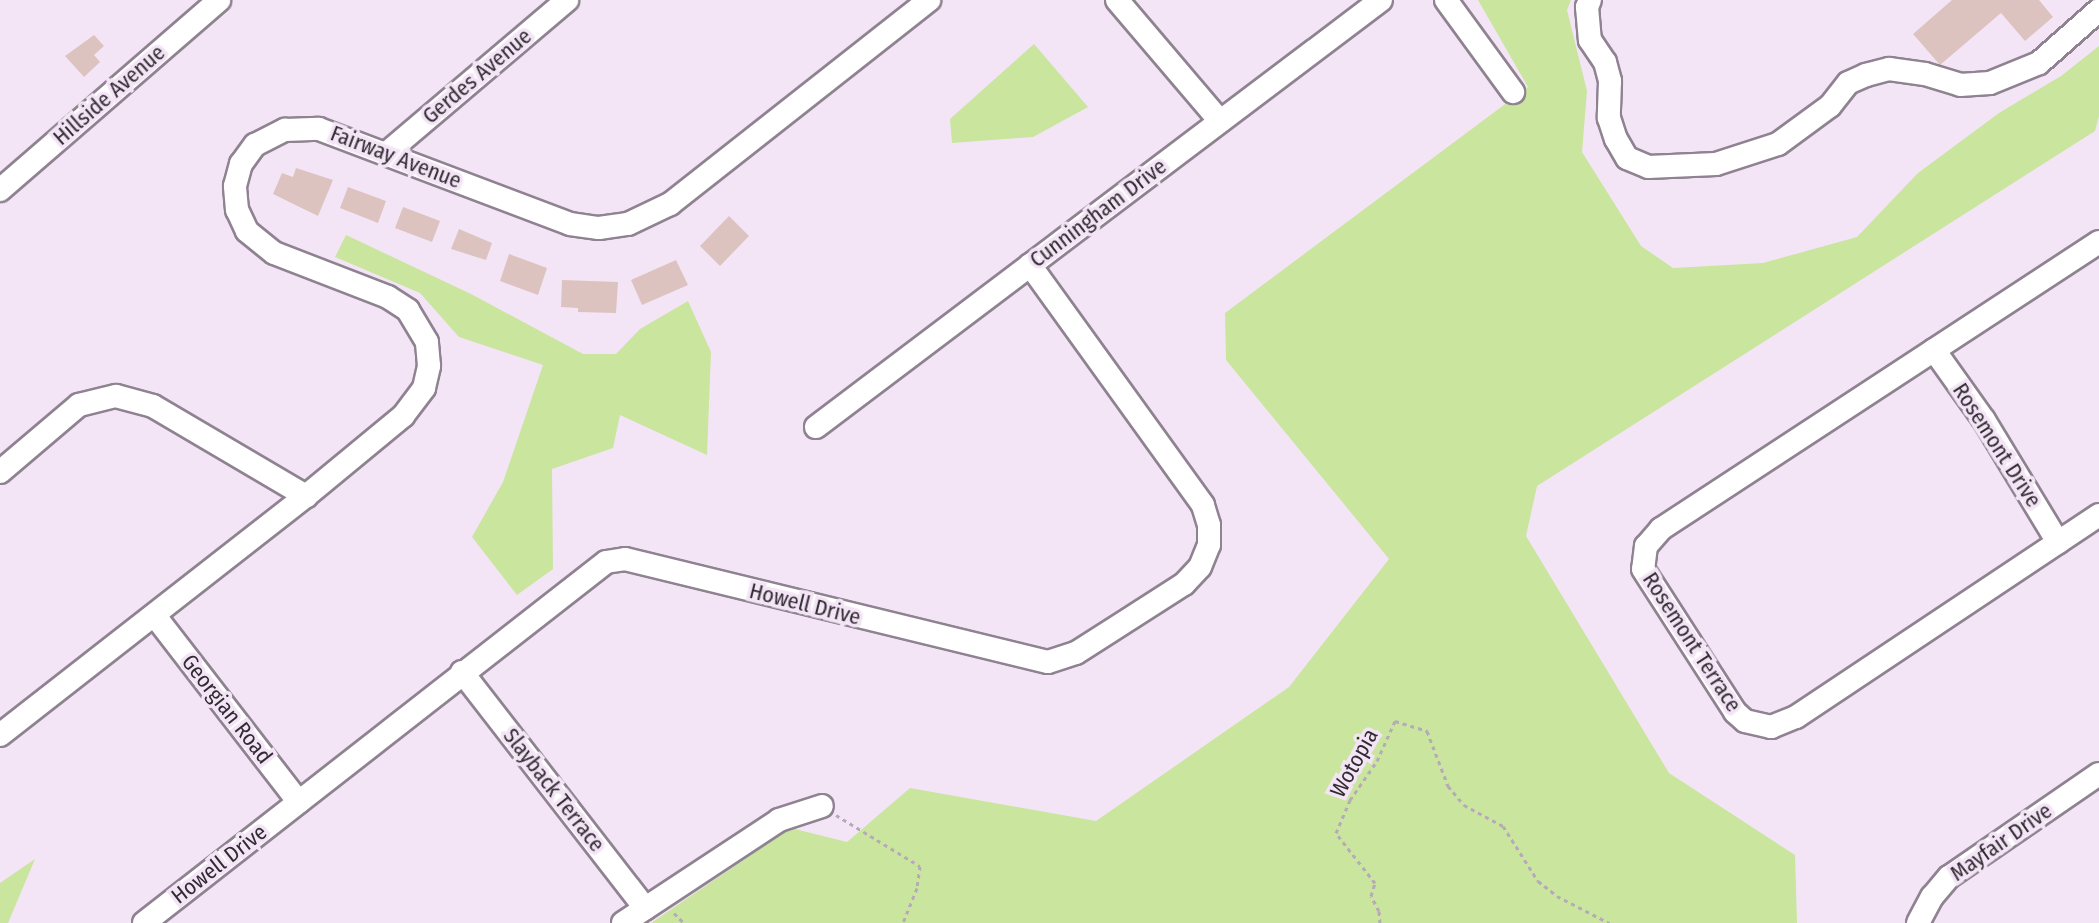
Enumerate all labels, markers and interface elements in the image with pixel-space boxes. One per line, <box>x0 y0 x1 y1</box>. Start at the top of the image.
street label: Gerdes Avenue <box>417 23 537 129</box>
street label: Hillside Avenue <box>48 39 170 151</box>
street label: Fairway Avenue <box>327 120 465 194</box>
street label: Cunningham Drive <box>1025 153 1171 273</box>
street label: Rosemont Drive <box>1947 378 2047 512</box>
street label: Rosemont Terrace <box>1637 567 1747 717</box>
street label: Howell Drive <box>747 577 863 631</box>
street label: Georgian Road <box>176 649 278 769</box>
street label: Slayback Terrace <box>498 723 610 857</box>
street label: Wotopia <box>1324 724 1384 802</box>
street label: Mayfair Drive <box>1945 797 2057 887</box>
street label: Howell Drive <box>166 819 272 909</box>

